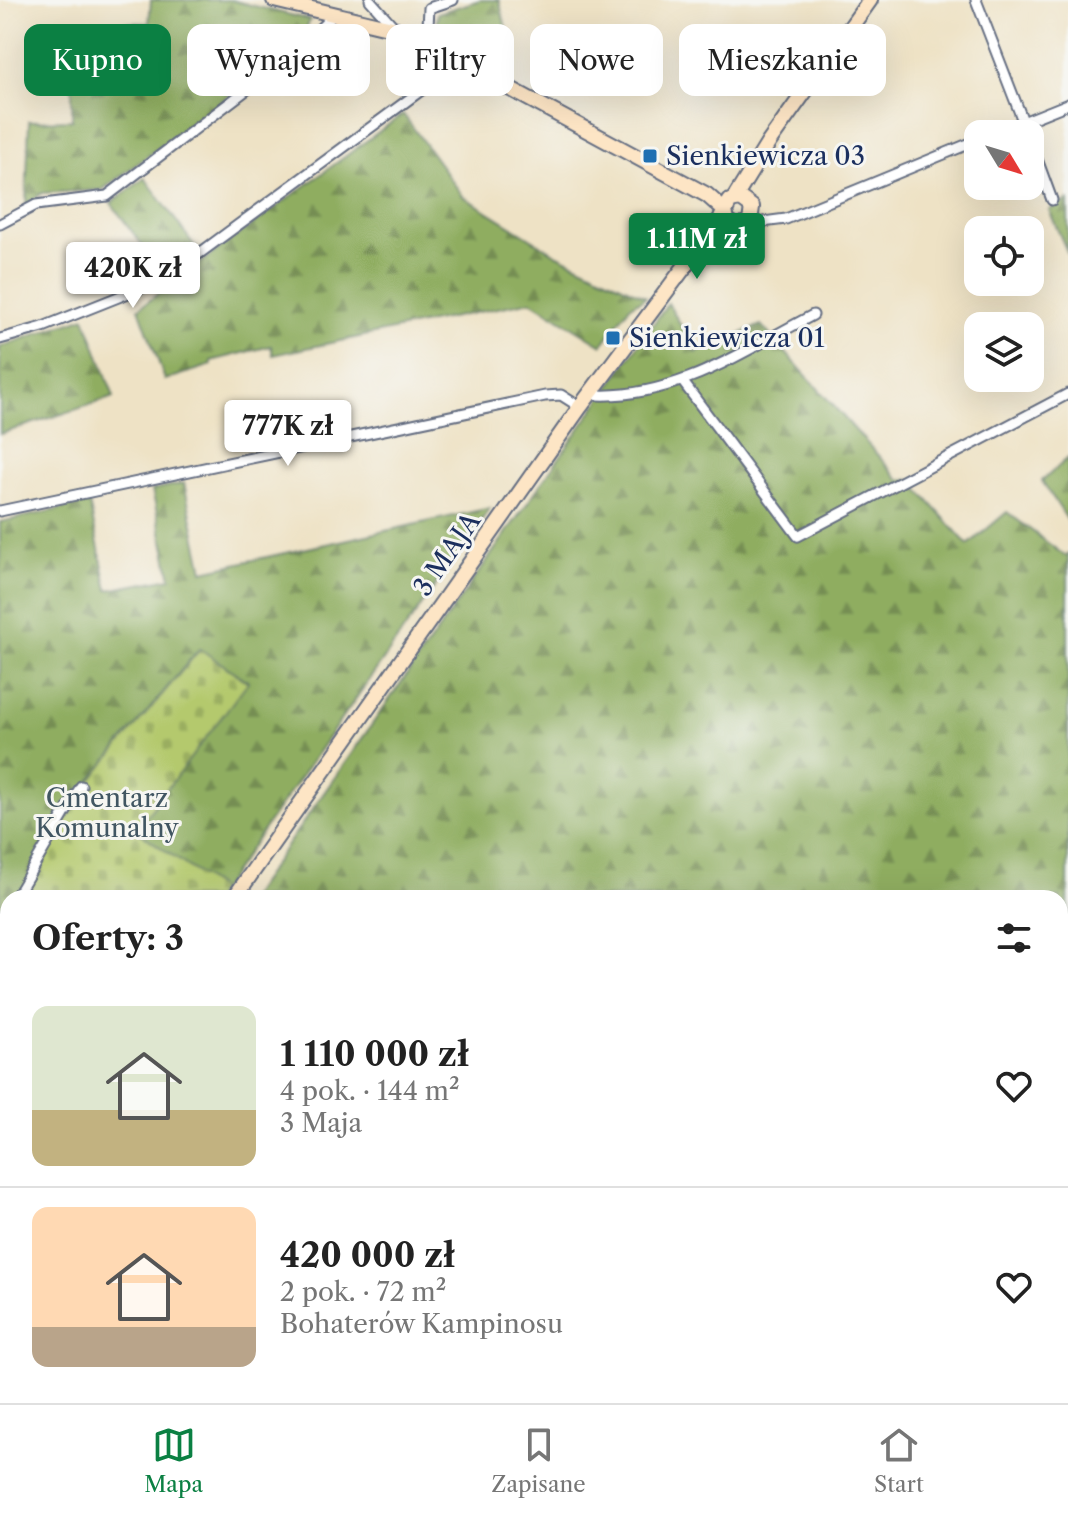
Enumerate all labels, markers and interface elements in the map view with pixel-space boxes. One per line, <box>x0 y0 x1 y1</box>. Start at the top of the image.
chip: Kupno <box>24 24 171 96</box>
chip: Wynajem <box>187 24 370 96</box>
chip: Filtry <box>386 24 514 96</box>
chip: Nowe <box>530 24 663 96</box>
chip: Mieszkanie <box>679 24 886 96</box>
north arrow <box>964 120 1044 200</box>
map controls <box>964 120 1044 392</box>
place label: Sienkiewicza 03 <box>666 140 865 172</box>
marker: Sienkiewicza 03 <box>641 147 659 165</box>
pin: 1.11M zł <box>614 213 780 281</box>
button: locate <box>964 216 1044 296</box>
text: 1.11M zł <box>647 223 747 255</box>
pin: 420K zł <box>59 242 207 310</box>
text: 420K zł <box>84 252 182 284</box>
button: layers <box>964 312 1044 392</box>
place label: Sienkiewicza 01 <box>629 322 825 354</box>
marker: Sienkiewicza 01 <box>604 329 622 347</box>
pin: 777K zł <box>214 400 362 468</box>
text: 777K zł <box>242 410 334 442</box>
street label: 3 MAJA <box>407 505 488 602</box>
park label: Cmentarz Komunalny <box>35 782 179 844</box>
icon: filters <box>992 916 1036 960</box>
text: Oferty: 3 <box>32 917 184 959</box>
text: 1 110 000 zł <box>280 1033 469 1075</box>
icon: home <box>96 1038 192 1134</box>
icon: heart <box>992 1064 1036 1108</box>
text: 4 pok. · 144 m² <box>280 1075 460 1107</box>
text: 3 Maja <box>280 1107 362 1139</box>
text: 420 000 zł <box>280 1234 455 1276</box>
icon: home <box>96 1239 192 1335</box>
icon: heart <box>992 1265 1036 1309</box>
text: 2 pok. · 72 m² <box>280 1276 446 1308</box>
text: Bohaterów Kampinosu <box>280 1308 563 1340</box>
tab: Mapa <box>144 1423 203 1498</box>
tab: Zapisane <box>492 1423 586 1498</box>
tab: Start <box>874 1423 924 1498</box>

